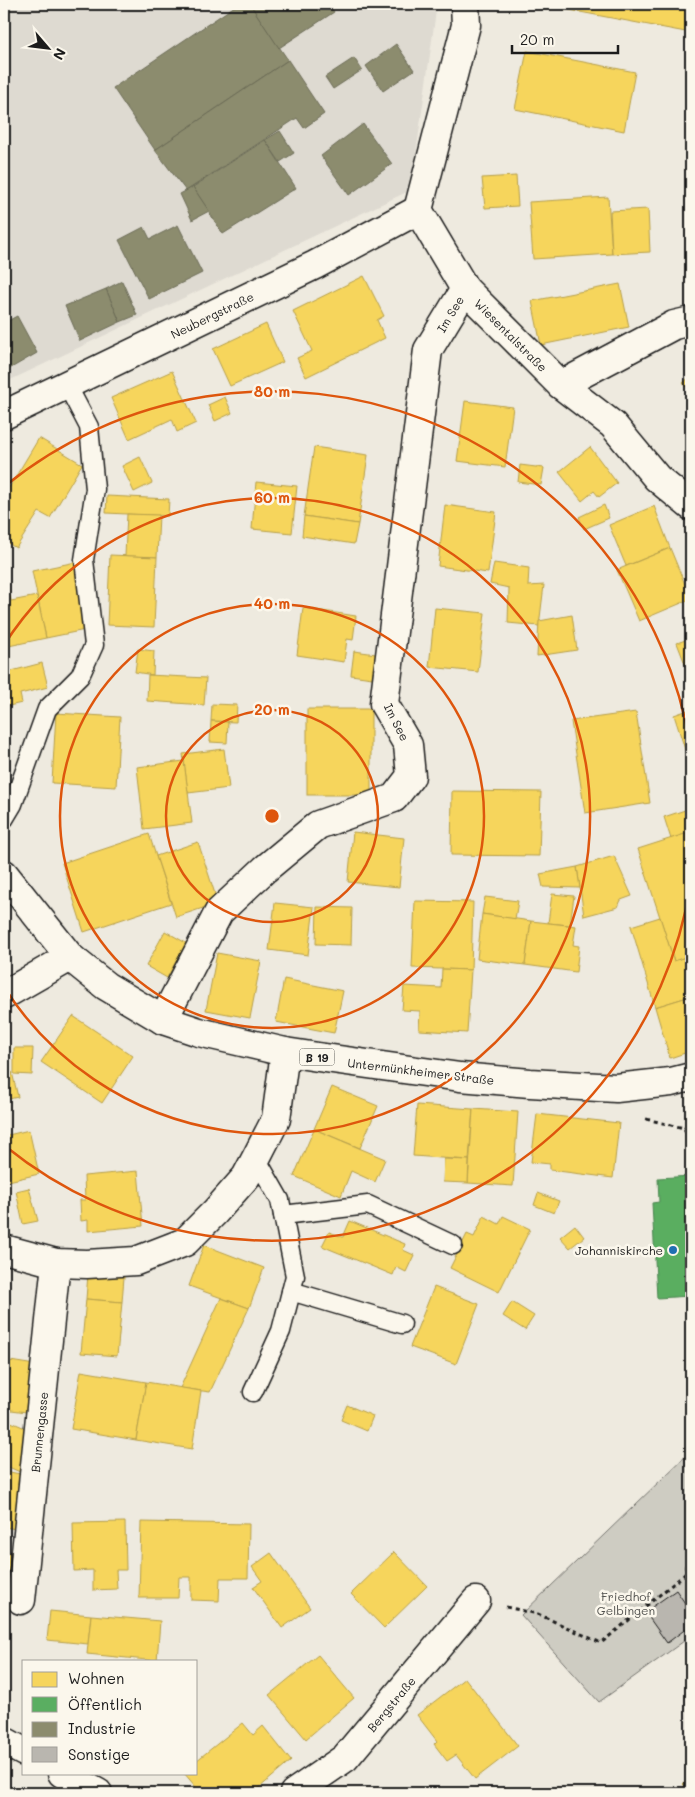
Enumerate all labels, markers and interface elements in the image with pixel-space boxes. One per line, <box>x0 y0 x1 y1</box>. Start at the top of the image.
north arrow <box>22 22 72 72</box>
scale bar <box>512 22 619 54</box>
text: 20 m <box>520 29 554 49</box>
text: N <box>49 45 71 63</box>
street label: Neubergstraße <box>168 288 256 342</box>
street label: Im See <box>433 293 467 335</box>
street label: Wiesentalstraße <box>471 295 551 375</box>
text: 80 m <box>254 381 290 401</box>
text: 60 m <box>254 487 290 507</box>
text: 40 m <box>254 593 290 613</box>
text: 20 m <box>254 699 290 719</box>
street label: Im See <box>381 700 413 744</box>
centre of rings <box>263 807 281 825</box>
road number: B 19 <box>300 1048 334 1066</box>
street label: Untermünkheimer Straße <box>347 1054 495 1088</box>
place label: Johanniskirche <box>575 1242 663 1258</box>
marker: Johanniskirche <box>667 1244 679 1256</box>
street label: Brunnengasse <box>27 1391 51 1473</box>
park label: Friedhof Gelbingen <box>597 1588 655 1618</box>
legend <box>22 1660 198 1774</box>
text: Wohnen <box>68 1668 124 1688</box>
street label: Bergstraße <box>363 1673 419 1735</box>
text: Öffentlich <box>68 1694 141 1714</box>
text: Industrie <box>68 1718 136 1738</box>
text: Sonstige <box>68 1744 130 1764</box>

